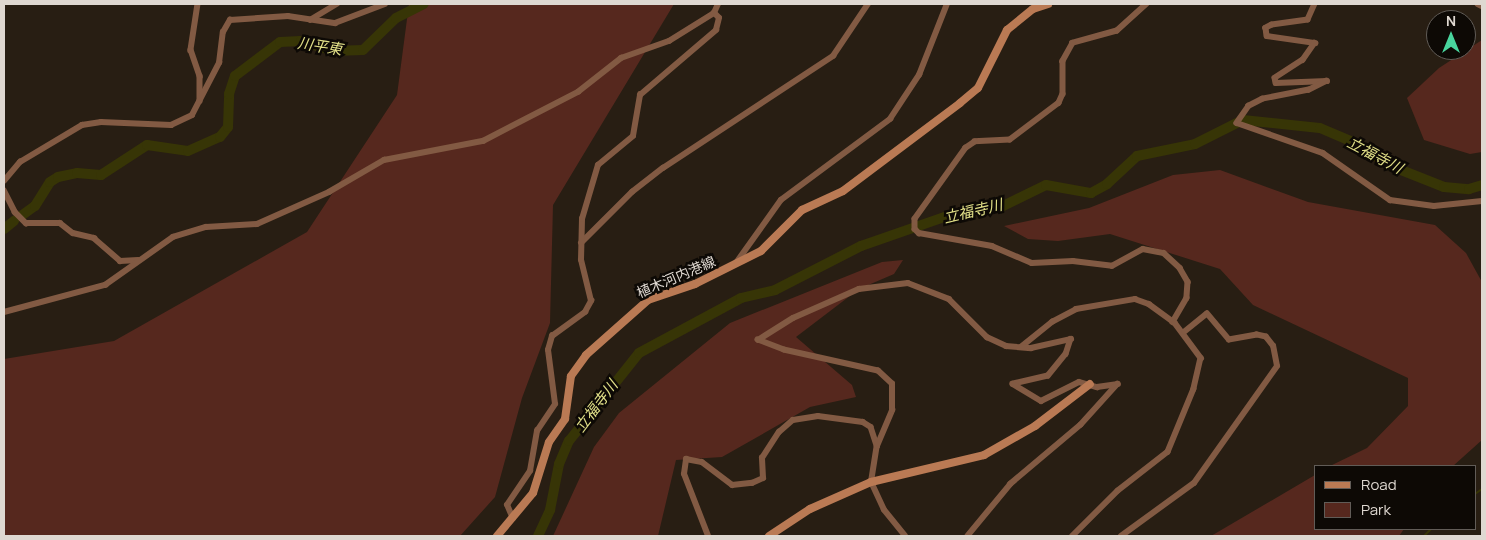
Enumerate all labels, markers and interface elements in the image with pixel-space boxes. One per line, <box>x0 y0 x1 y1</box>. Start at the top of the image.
north arrow <box>1426 10 1476 60</box>
text: N <box>1446 11 1456 30</box>
water label: 川平東 <box>296 34 344 58</box>
water label: 立福寺川 <box>1344 133 1406 177</box>
water label: 立福寺川 <box>942 195 1004 227</box>
street label: 植木河内港線 <box>634 253 718 301</box>
water label: 立福寺川 <box>571 377 621 435</box>
legend <box>1314 465 1476 530</box>
text: Road <box>1361 474 1397 495</box>
text: Park <box>1361 499 1391 520</box>

